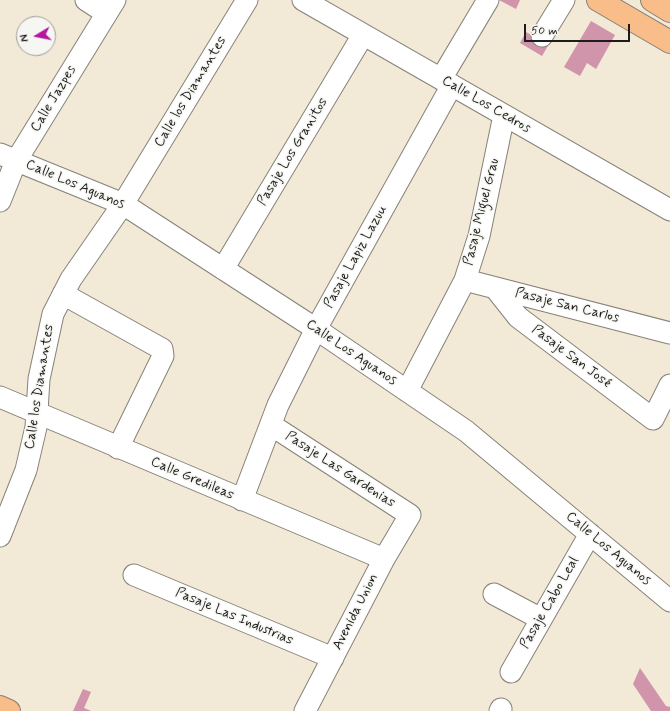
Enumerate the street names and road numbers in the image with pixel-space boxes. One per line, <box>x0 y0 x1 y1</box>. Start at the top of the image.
street label: Calle los Diamantes <box>151 34 231 150</box>
street label: Calle Jazpes <box>28 63 80 135</box>
street label: Calle Los Cedros <box>439 73 533 137</box>
street label: Pasaje Los Granitos <box>254 95 332 209</box>
street label: Calle Los Aguanos <box>23 157 127 213</box>
street label: Pasaje Miguel Grau <box>461 157 503 267</box>
street label: Pasaje Lapiz Lazuu <box>321 203 391 311</box>
street label: Pasaje San Carlos <box>513 285 621 327</box>
street label: Calle Los Aguanos <box>302 316 400 390</box>
street label: Pasaje San José <box>528 322 614 392</box>
street label: Calle los Diamantes <box>22 323 58 451</box>
street label: Pasaje Las Gardenias <box>282 428 398 512</box>
street label: Calle Gredileas <box>148 454 236 504</box>
street label: Calle Los Aguanos <box>562 509 654 589</box>
street label: Pasaje Cabo Leal <box>517 554 583 652</box>
street label: Avenida Union <box>330 571 382 653</box>
street label: Pasaje Las Industrias <box>173 585 295 649</box>

